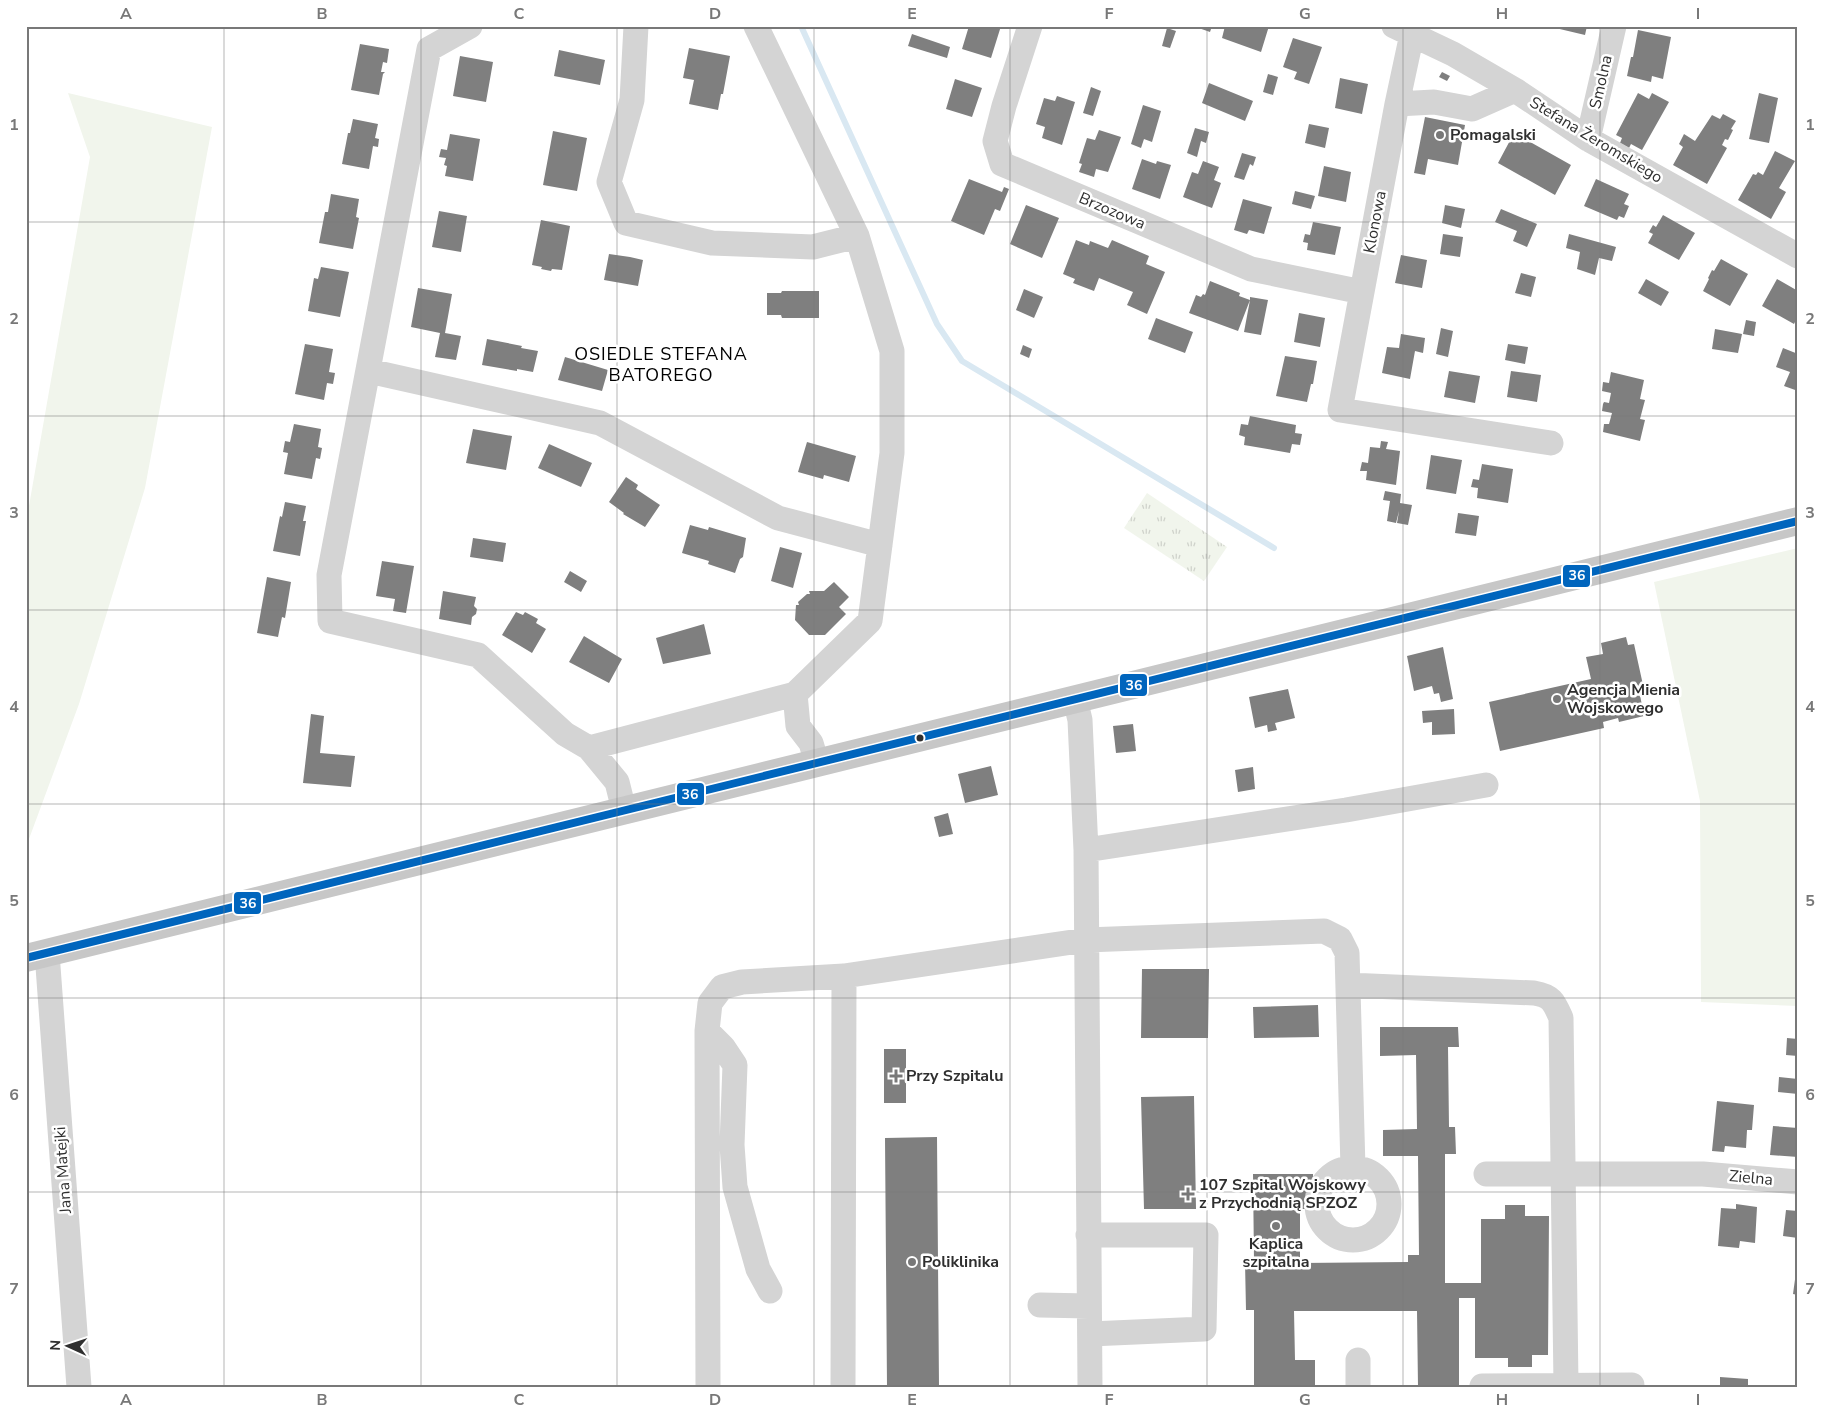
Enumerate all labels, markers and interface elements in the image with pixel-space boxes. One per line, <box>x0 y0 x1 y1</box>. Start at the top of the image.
text: A <box>120 3 132 25</box>
text: B <box>316 3 328 25</box>
text: C <box>514 3 525 25</box>
text: D <box>709 3 721 25</box>
text: E <box>907 3 917 25</box>
text: F <box>1105 3 1114 25</box>
text: G <box>1299 3 1311 25</box>
text: H <box>1496 3 1508 25</box>
text: I <box>1696 3 1700 25</box>
street label: Smolna <box>1584 53 1618 111</box>
street label: Stefana Żeromskiego <box>1525 92 1667 188</box>
text: 1 <box>9 114 19 136</box>
text: 1 <box>1805 114 1815 136</box>
place label: Pomagalski <box>1450 124 1536 146</box>
marker: Pomagalski <box>1434 129 1446 141</box>
street label: Brzozowa <box>1075 187 1149 235</box>
street label: Klonowa <box>1358 189 1392 255</box>
text: 2 <box>9 308 19 330</box>
text: 2 <box>1805 308 1815 330</box>
district label: OSIEDLE STEFANA BATOREGO <box>574 342 748 387</box>
text: 3 <box>9 502 19 524</box>
text: 3 <box>1805 502 1815 524</box>
line badge: 36 <box>1562 564 1591 588</box>
text: 36 <box>1569 566 1585 585</box>
line badge: 36 <box>1119 673 1148 697</box>
text: 36 <box>1126 676 1142 695</box>
place label: Agencja Mienia Wojskowego <box>1567 679 1680 719</box>
marker: Agencja Mienia Wojskowego <box>1551 693 1563 705</box>
text: 4 <box>9 696 19 718</box>
text: 4 <box>1805 696 1815 718</box>
unlabelled marker <box>915 733 925 743</box>
line badge: 36 <box>676 782 705 806</box>
text: 36 <box>682 785 698 804</box>
text: 5 <box>9 890 19 912</box>
text: 5 <box>1805 890 1815 912</box>
line badge: 36 <box>233 891 262 915</box>
text: 36 <box>240 894 256 913</box>
place label: Przy Szpitalu <box>906 1065 1003 1087</box>
marker: Przy Szpitalu <box>890 1070 902 1082</box>
text: 6 <box>9 1084 19 1106</box>
text: 6 <box>1805 1084 1815 1106</box>
street label: Jana Matejki <box>49 1126 77 1215</box>
street label: Zielna <box>1728 1165 1774 1191</box>
place label: 107 Szpital Wojskowy z Przychodnią SPZOZ <box>1199 1174 1366 1214</box>
marker: 107 Szpital Wojskowy z Przychodnią SPZOZ <box>1181 1187 1195 1201</box>
marker: Kaplica szpitalna <box>1270 1220 1282 1232</box>
place label: Kaplica szpitalna <box>1242 1233 1310 1273</box>
place label: Poliklinika <box>922 1251 999 1273</box>
marker: Poliklinika <box>906 1256 918 1268</box>
text: 7 <box>9 1278 19 1300</box>
text: 7 <box>1805 1278 1815 1300</box>
north arrow <box>42 1320 92 1370</box>
text: N <box>46 1340 65 1351</box>
text: A <box>120 1389 132 1411</box>
text: B <box>316 1389 328 1411</box>
text: C <box>514 1389 525 1411</box>
text: D <box>709 1389 721 1411</box>
text: E <box>907 1389 917 1411</box>
text: F <box>1105 1389 1114 1411</box>
text: G <box>1299 1389 1311 1411</box>
text: H <box>1496 1389 1508 1411</box>
text: I <box>1696 1389 1700 1411</box>

